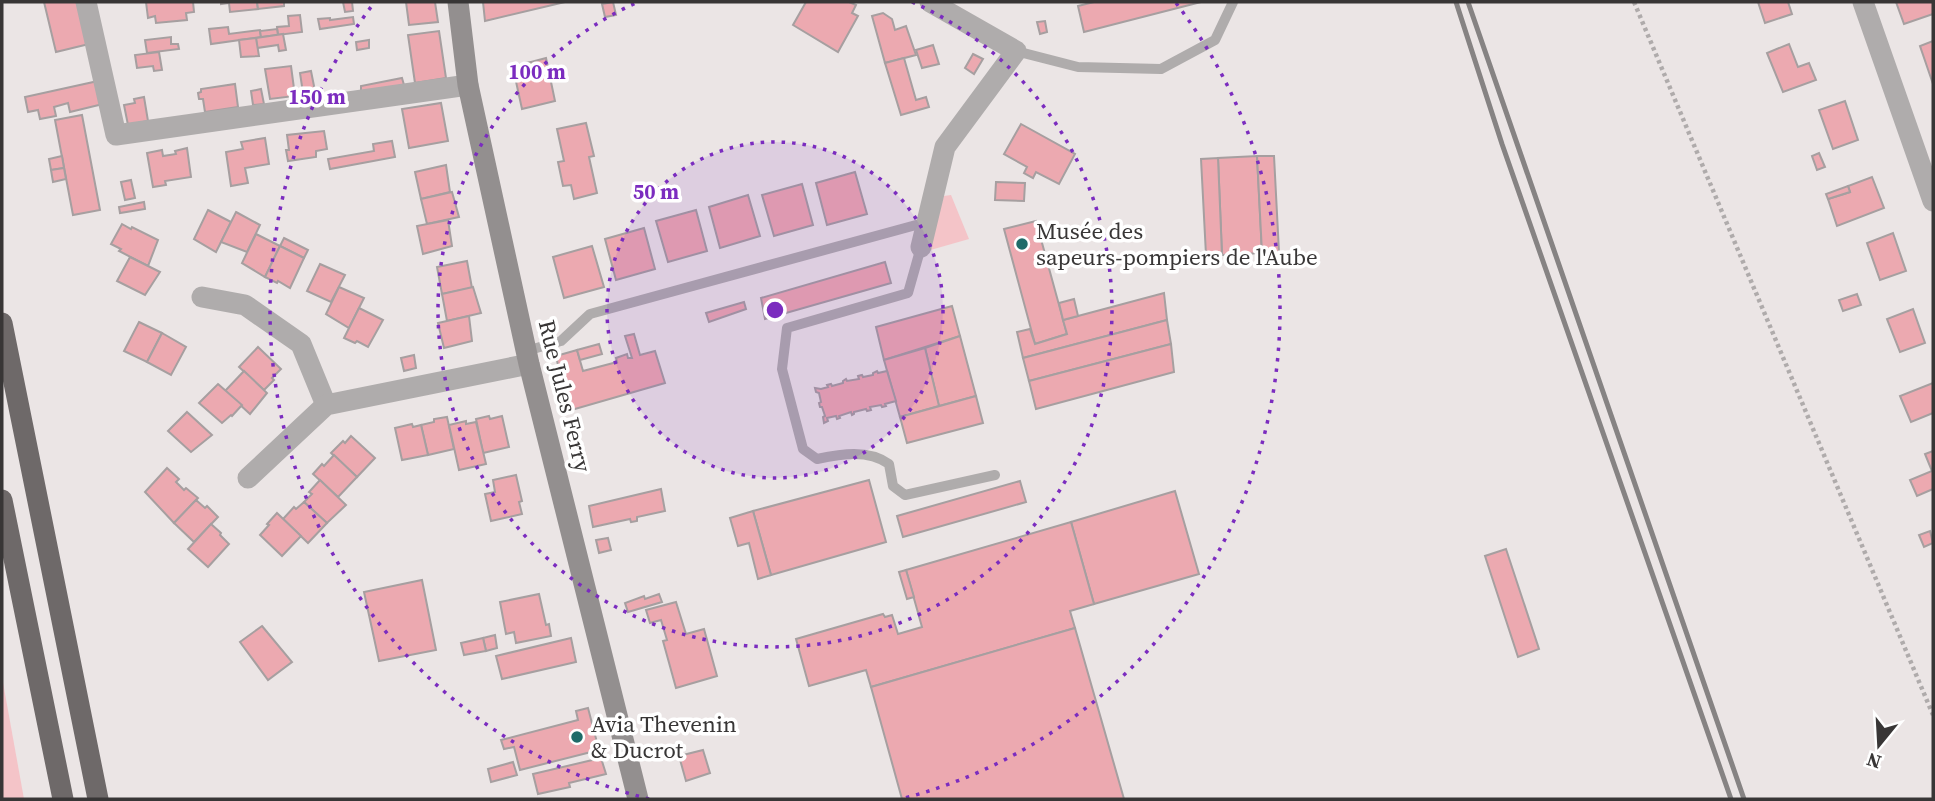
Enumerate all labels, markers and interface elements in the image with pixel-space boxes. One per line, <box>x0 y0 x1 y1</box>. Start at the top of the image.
text: 100 m <box>508 57 566 86</box>
text: 150 m <box>288 82 346 111</box>
text: 50 m <box>633 177 679 206</box>
place label: Musée des sapeurs-pompiers de l'Aube <box>1036 215 1318 273</box>
marker: Musée des sapeurs-pompiers de l'Aube <box>1014 236 1030 252</box>
centre of rings <box>763 298 787 322</box>
street label: Rue Jules Ferry <box>531 317 599 476</box>
place label: Avia Thevenin & Ducrot <box>591 708 737 766</box>
north arrow <box>1844 710 1914 780</box>
marker: Avia Thevenin & Ducrot <box>569 729 585 745</box>
text: N <box>1863 747 1884 776</box>

